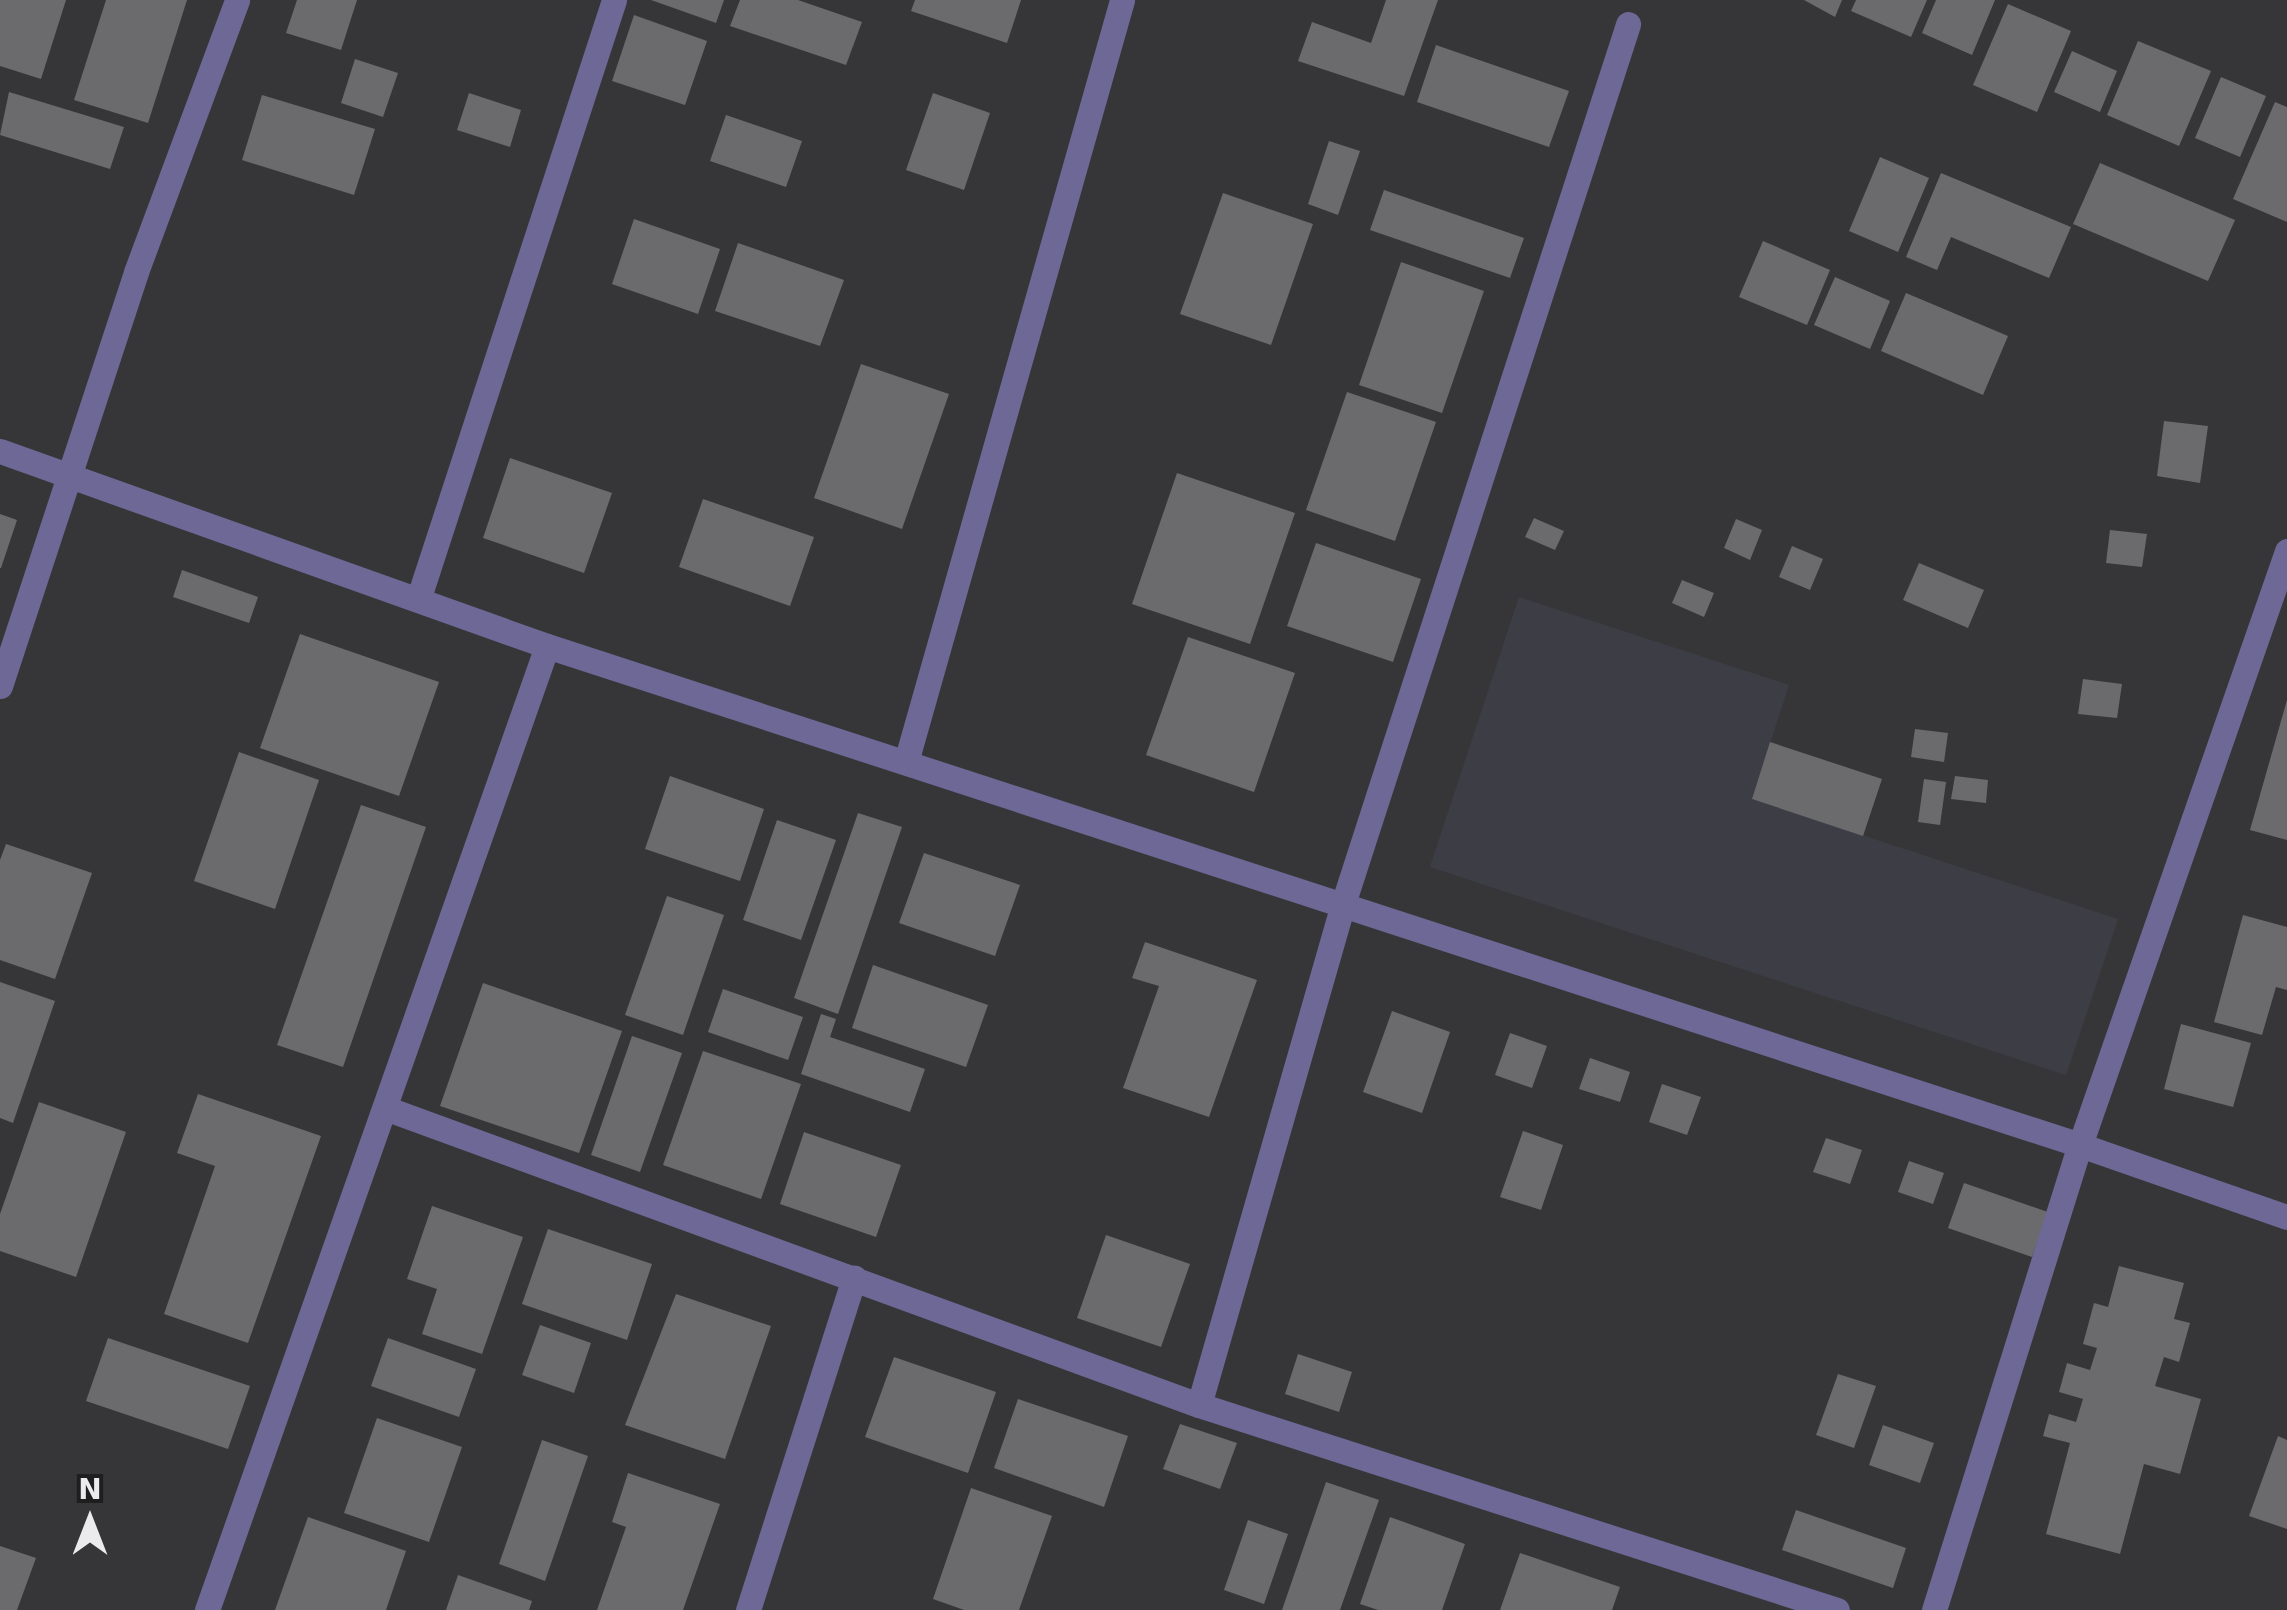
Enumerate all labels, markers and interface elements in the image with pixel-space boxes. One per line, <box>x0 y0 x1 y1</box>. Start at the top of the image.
north arrow <box>40 1470 140 1570</box>
text: N <box>78 1473 102 1506</box>

